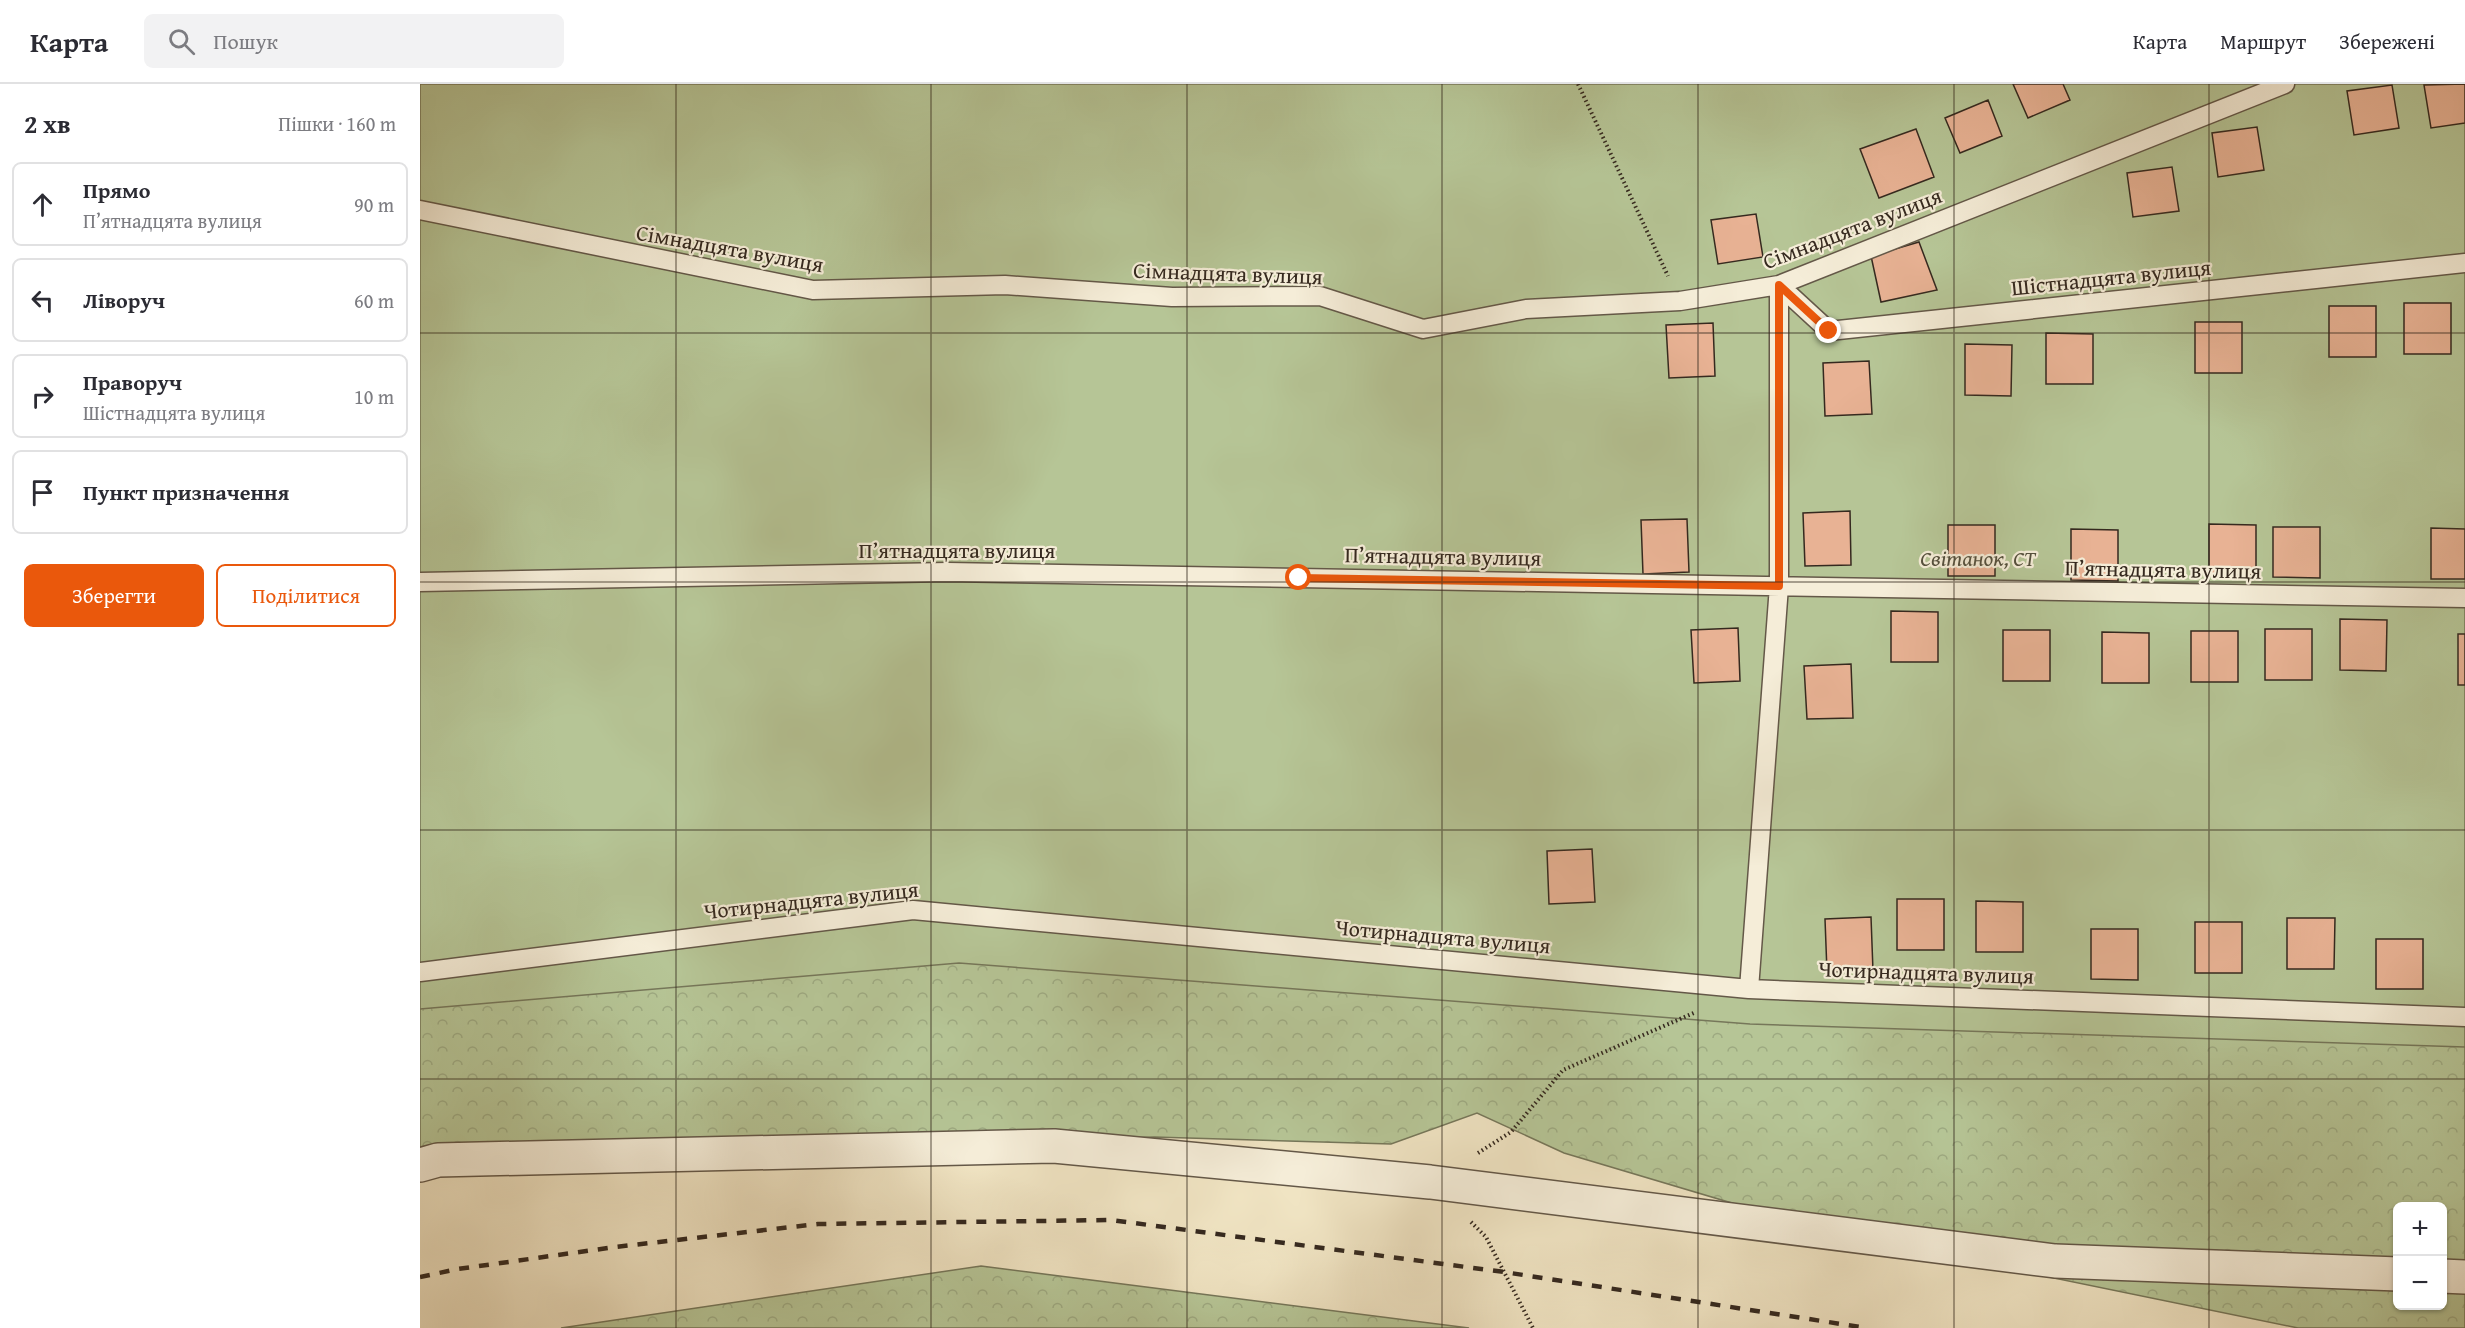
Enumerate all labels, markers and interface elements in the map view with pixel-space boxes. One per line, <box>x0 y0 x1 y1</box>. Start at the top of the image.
search box <box>144 14 564 68</box>
text: Карта <box>30 21 108 62</box>
icon: search <box>165 25 198 58</box>
text: Пошук <box>213 25 278 57</box>
text: Карта <box>2133 26 2187 57</box>
text: Маршрут <box>2220 26 2306 57</box>
text: Збережені <box>2339 26 2435 57</box>
text: 2 хв <box>24 104 71 143</box>
text: Пішки · 160 m <box>278 109 396 138</box>
text: Прямо <box>83 174 150 206</box>
street label: Сімнадцята вулиця <box>1758 179 1946 277</box>
icon: ahead <box>26 188 59 221</box>
text: 90 m <box>354 190 394 219</box>
text: П’ятнадцята вулиця <box>83 206 262 235</box>
street label: Сімнадцята вулиця <box>634 216 826 280</box>
street label: Шістнадцята вулиця <box>2010 251 2212 303</box>
street label: Сімнадцята вулиця <box>1133 254 1323 292</box>
icon: left <box>26 284 59 317</box>
text: Ліворуч <box>83 284 165 316</box>
text: 60 m <box>354 286 394 315</box>
route end <box>1815 317 1841 343</box>
text: Праворуч <box>83 366 182 398</box>
icon: right <box>26 380 59 413</box>
text: 10 m <box>354 382 394 411</box>
text: Шістнадцята вулиця <box>83 398 265 427</box>
icon: arrive <box>26 476 59 509</box>
text: Пункт призначення <box>83 476 289 508</box>
street label: П’ятнадцята вулиця <box>859 534 1055 566</box>
street label: П’ятнадцята вулиця <box>1344 538 1542 574</box>
park label: Світанок, СТ <box>1920 542 2037 574</box>
street label: П’ятнадцята вулиця <box>2064 551 2262 587</box>
button: Зберегти <box>24 564 204 627</box>
button: Поділитися <box>216 564 396 627</box>
route start <box>1285 564 1311 590</box>
street label: Чотирнадцята вулиця <box>702 873 920 927</box>
street label: Чотирнадцята вулиця <box>1334 911 1552 961</box>
street label: Чотирнадцята вулиця <box>1818 952 2034 992</box>
map controls <box>2393 1202 2447 1310</box>
button: + <box>2393 1202 2447 1256</box>
button: − <box>2393 1256 2447 1310</box>

